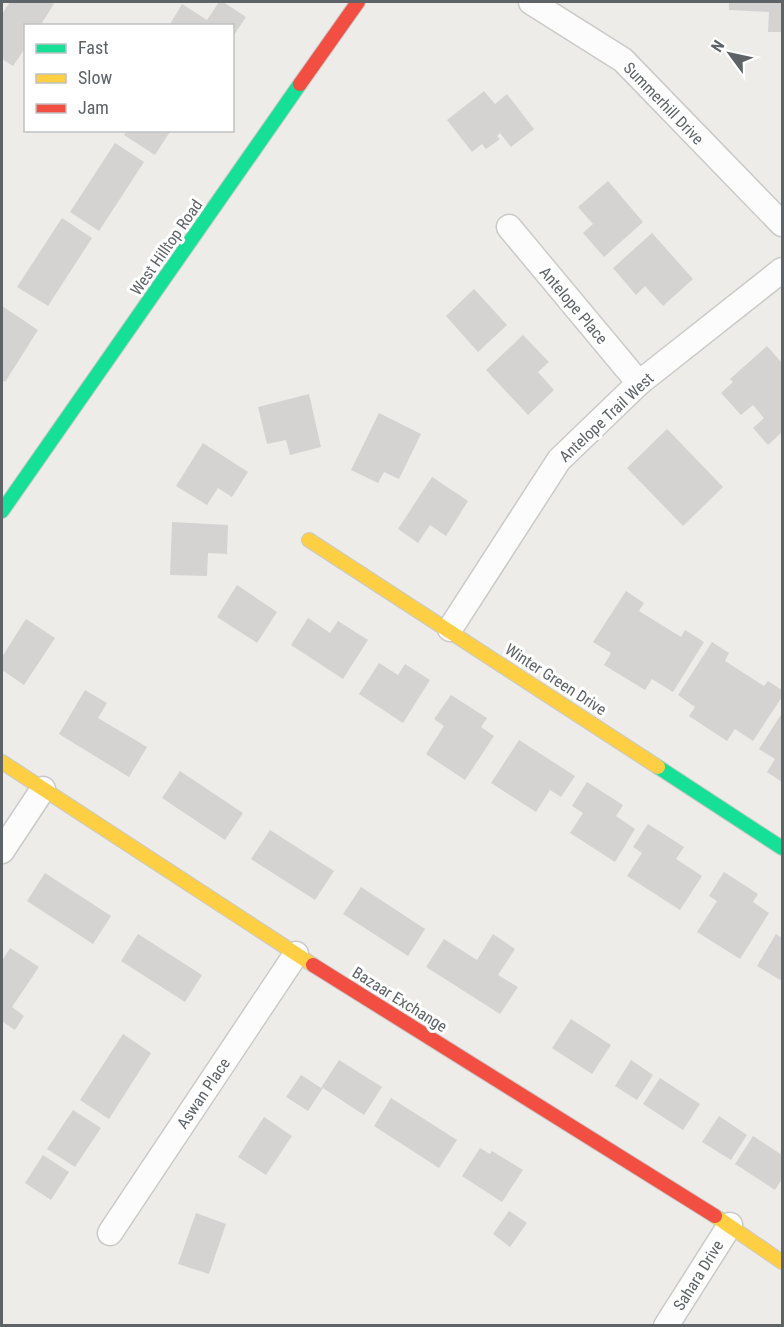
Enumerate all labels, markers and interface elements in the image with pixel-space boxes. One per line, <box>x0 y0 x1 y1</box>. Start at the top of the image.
legend <box>24 24 234 132</box>
north arrow <box>700 24 760 84</box>
text: Fast <box>78 37 109 58</box>
text: N <box>707 37 728 55</box>
street label: Summerhill Drive <box>620 58 708 148</box>
text: Slow <box>78 67 113 88</box>
text: Jam <box>78 97 109 118</box>
street label: West Hilltop Road <box>126 196 206 299</box>
street label: Antelope Place <box>536 263 611 348</box>
street label: Antelope Trail West <box>555 369 658 466</box>
street label: Winter Green Drive <box>502 640 610 719</box>
street label: Bazaar Exchange <box>349 963 451 1036</box>
street label: Aswan Place <box>173 1054 234 1132</box>
street label: Sahara Drive <box>669 1237 727 1314</box>

